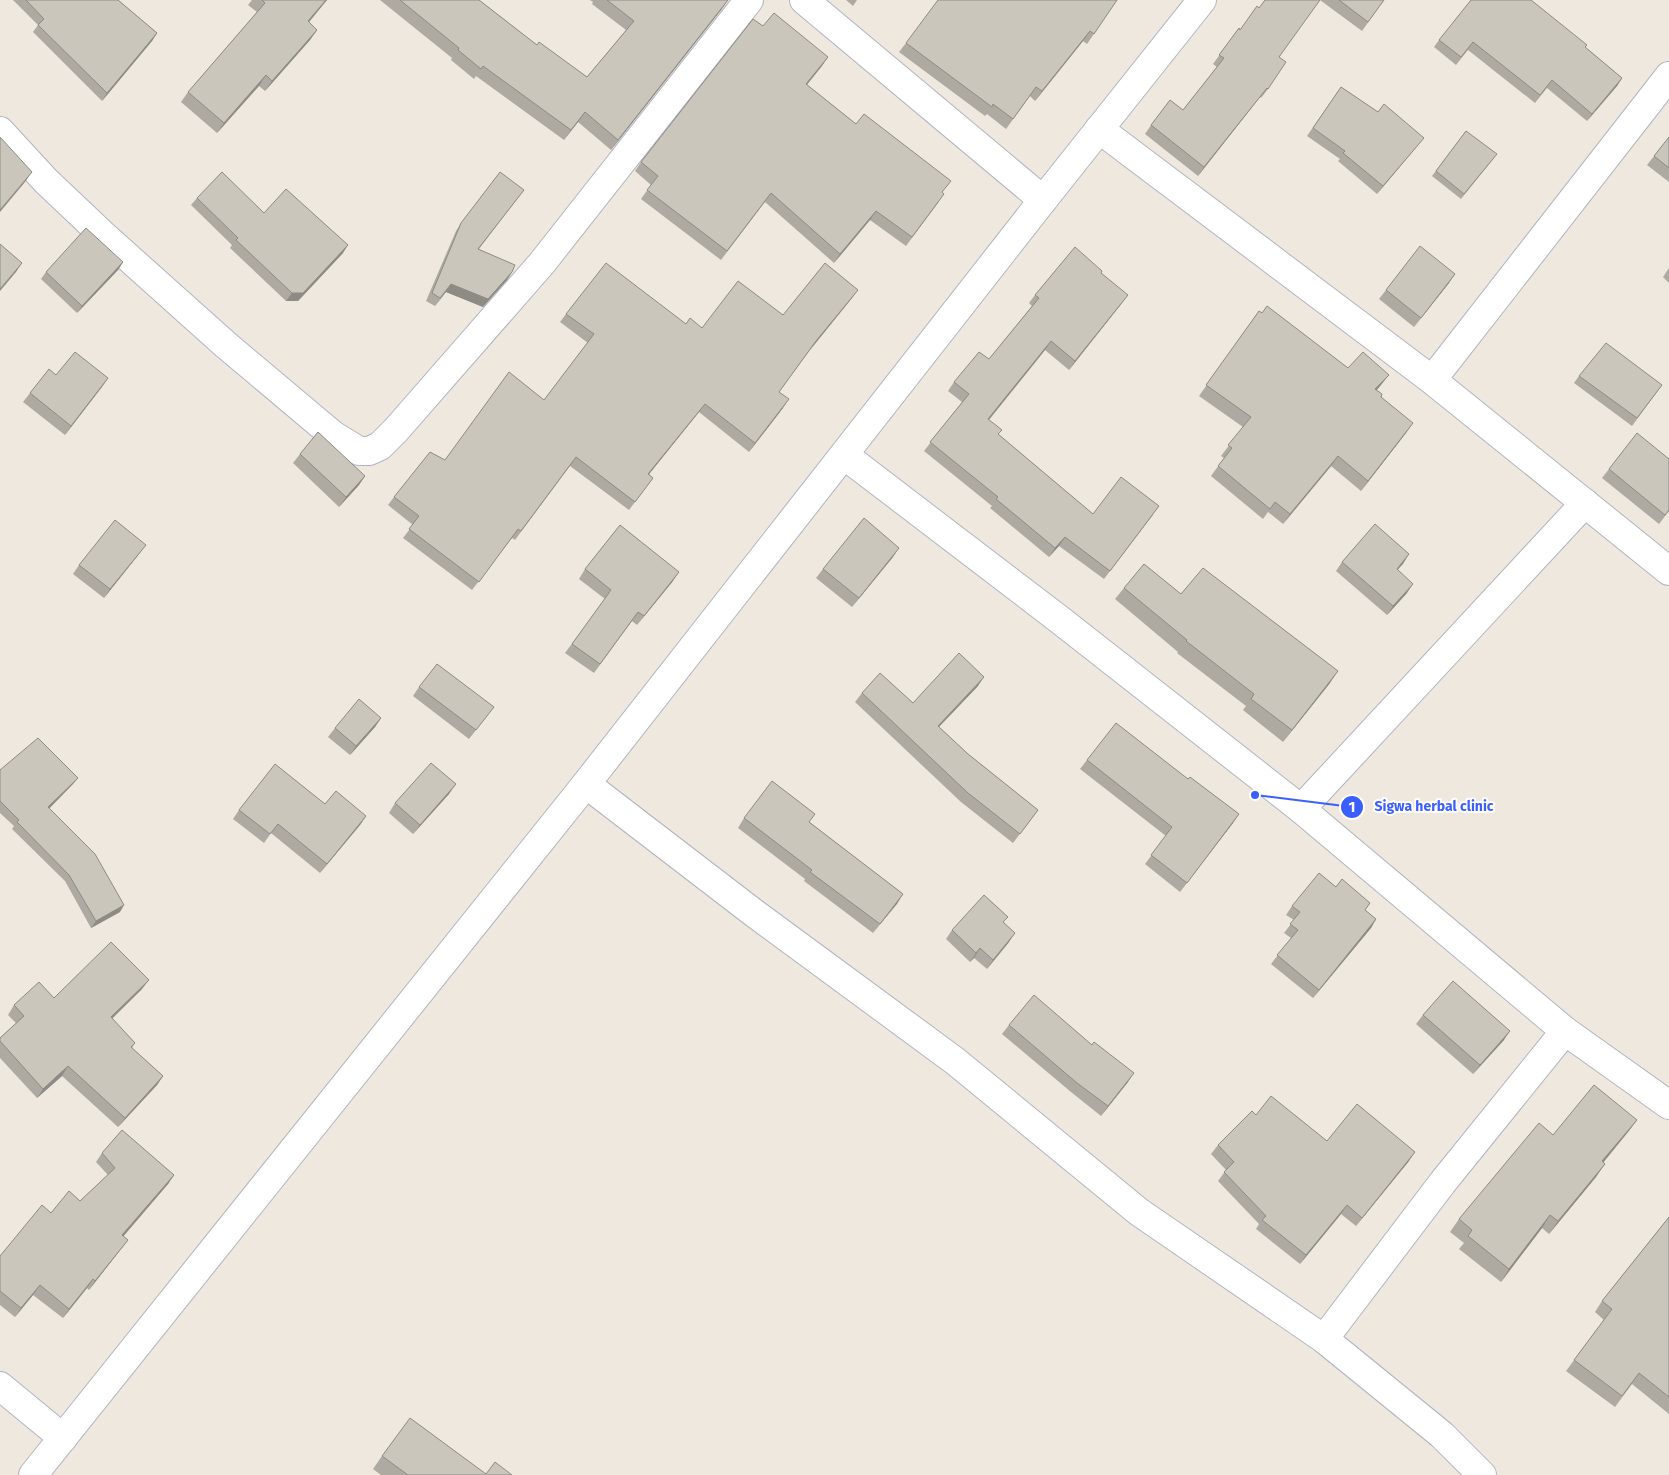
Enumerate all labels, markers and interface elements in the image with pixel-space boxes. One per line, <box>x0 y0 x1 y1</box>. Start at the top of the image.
callout: Sigwa herbal clinic <box>1340 792 1504 821</box>
text: 1 <box>1349 798 1355 816</box>
text: Sigwa herbal clinic <box>1374 798 1494 815</box>

